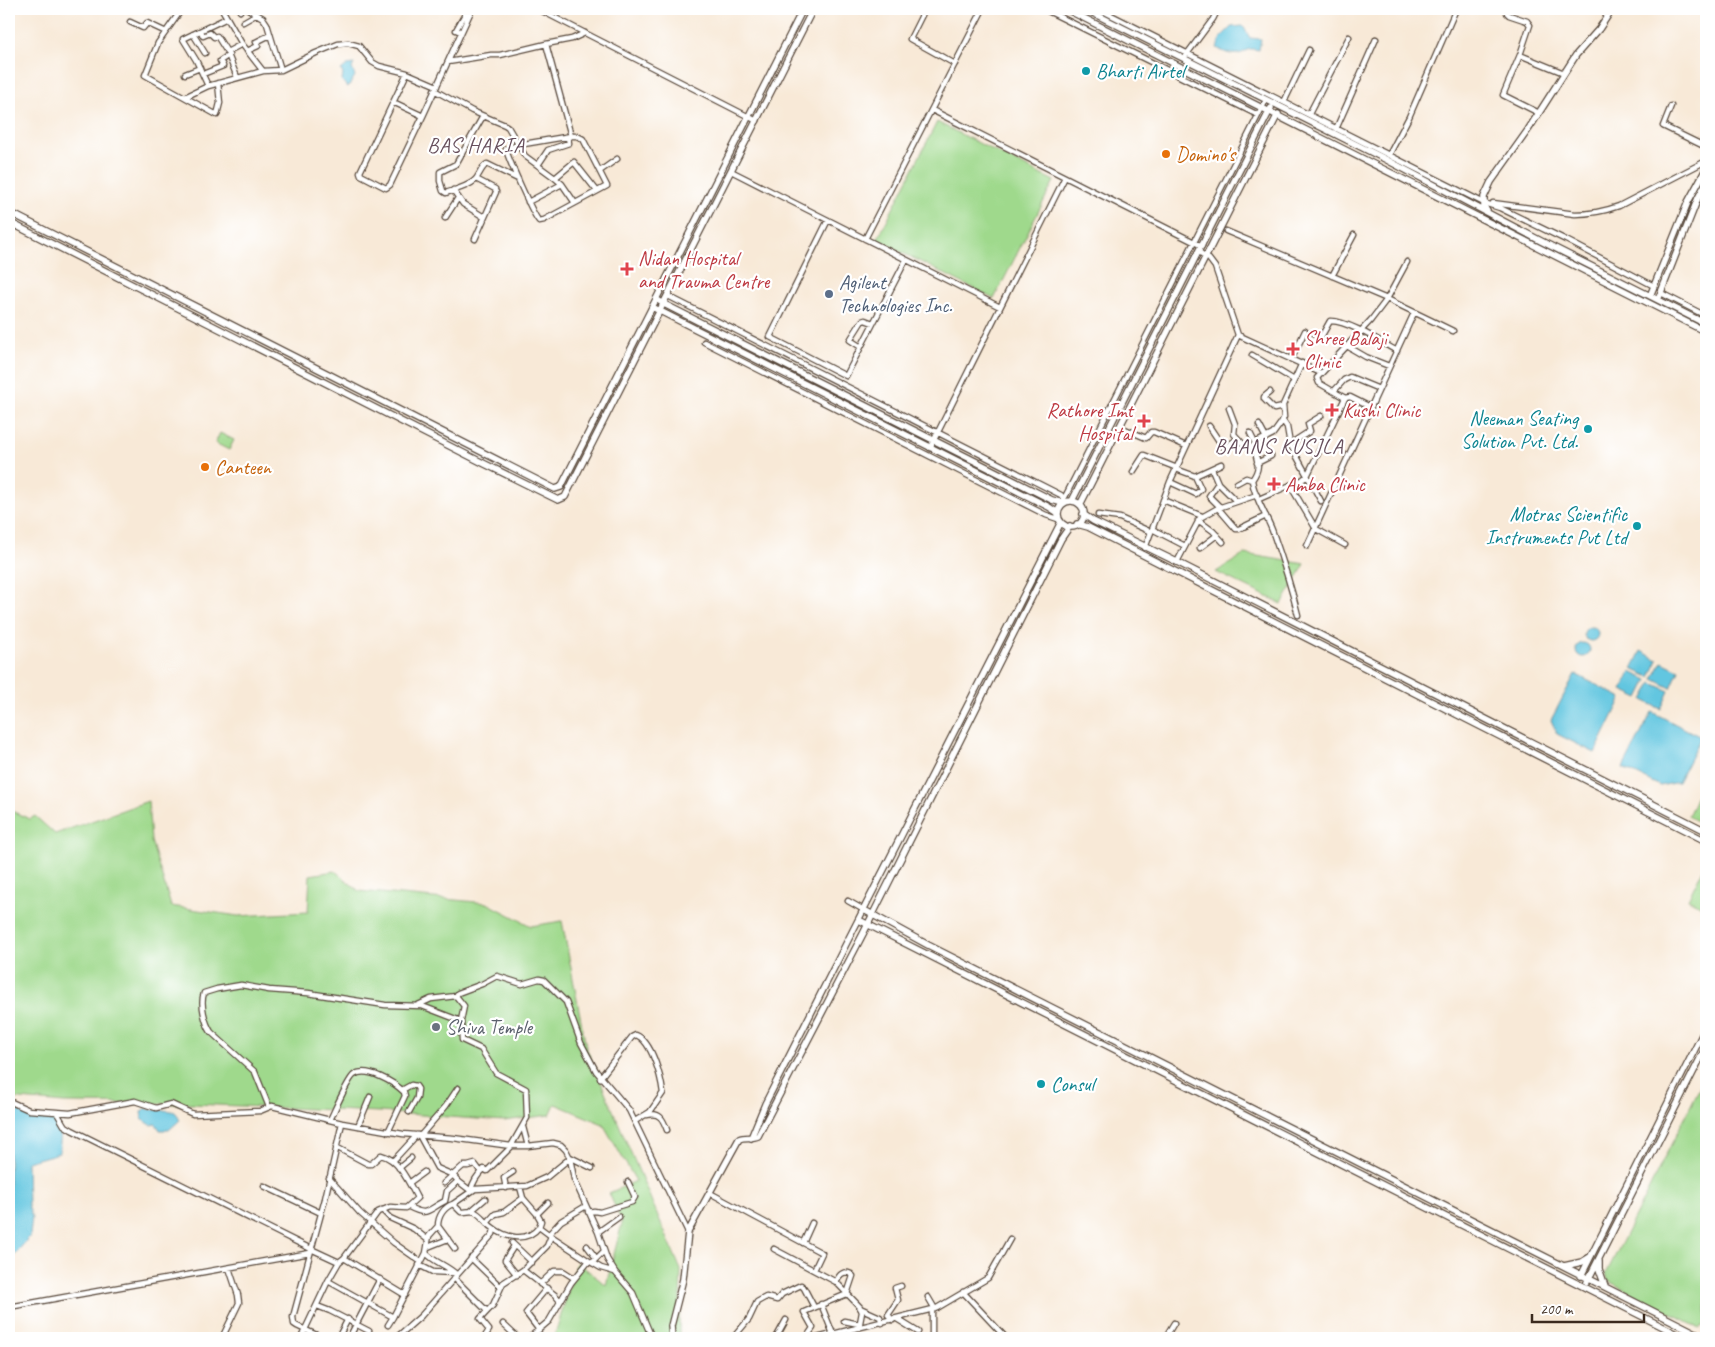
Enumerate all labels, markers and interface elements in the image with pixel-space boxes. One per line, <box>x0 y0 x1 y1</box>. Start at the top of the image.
place label: Bharti Airtel <box>1096 59 1188 84</box>
marker: Bharti Airtel <box>1080 65 1092 77</box>
district label: BAS HARIA <box>427 132 525 158</box>
place label: Domino's <box>1176 142 1237 167</box>
marker: Domino's <box>1160 148 1172 160</box>
place label: Nidan Hospital and Trauma Centre <box>638 246 771 294</box>
marker: Nidan Hospital and Trauma Centre <box>620 262 634 276</box>
place label: Agilent Technologies Inc. <box>839 270 952 318</box>
marker: Agilent Technologies Inc. <box>823 288 835 300</box>
place label: Shree Balaji Clinic <box>1304 326 1389 374</box>
marker: Shree Balaji Clinic <box>1286 342 1300 356</box>
place label: Rathore Imt Hospital <box>1047 398 1137 446</box>
place label: Kushi Clinic <box>1343 398 1421 423</box>
marker: Kushi Clinic <box>1325 403 1339 417</box>
place label: Neeman Seating Solution Pvt. Ltd. <box>1461 406 1580 454</box>
marker: Rathore Imt Hospital <box>1137 414 1151 428</box>
marker: Neeman Seating Solution Pvt. Ltd. <box>1582 423 1594 435</box>
district label: BAANS KUSJLA <box>1214 433 1344 459</box>
place label: Canteen <box>215 455 272 480</box>
marker: Canteen <box>199 461 211 473</box>
place label: Amba Clinic <box>1285 472 1366 497</box>
marker: Amba Clinic <box>1267 477 1281 491</box>
place label: Motras Scientific Instruments Pvt Ltd <box>1486 502 1630 550</box>
marker: Motras Scientific Instruments Pvt Ltd <box>1631 520 1643 532</box>
place label: Shiva Temple <box>446 1015 533 1040</box>
marker: Shiva Temple <box>430 1021 442 1033</box>
place label: Consul <box>1051 1072 1098 1097</box>
marker: Consul <box>1035 1078 1047 1090</box>
scale bar <box>1532 1292 1645 1324</box>
text: 200 m <box>1540 1300 1574 1319</box>

